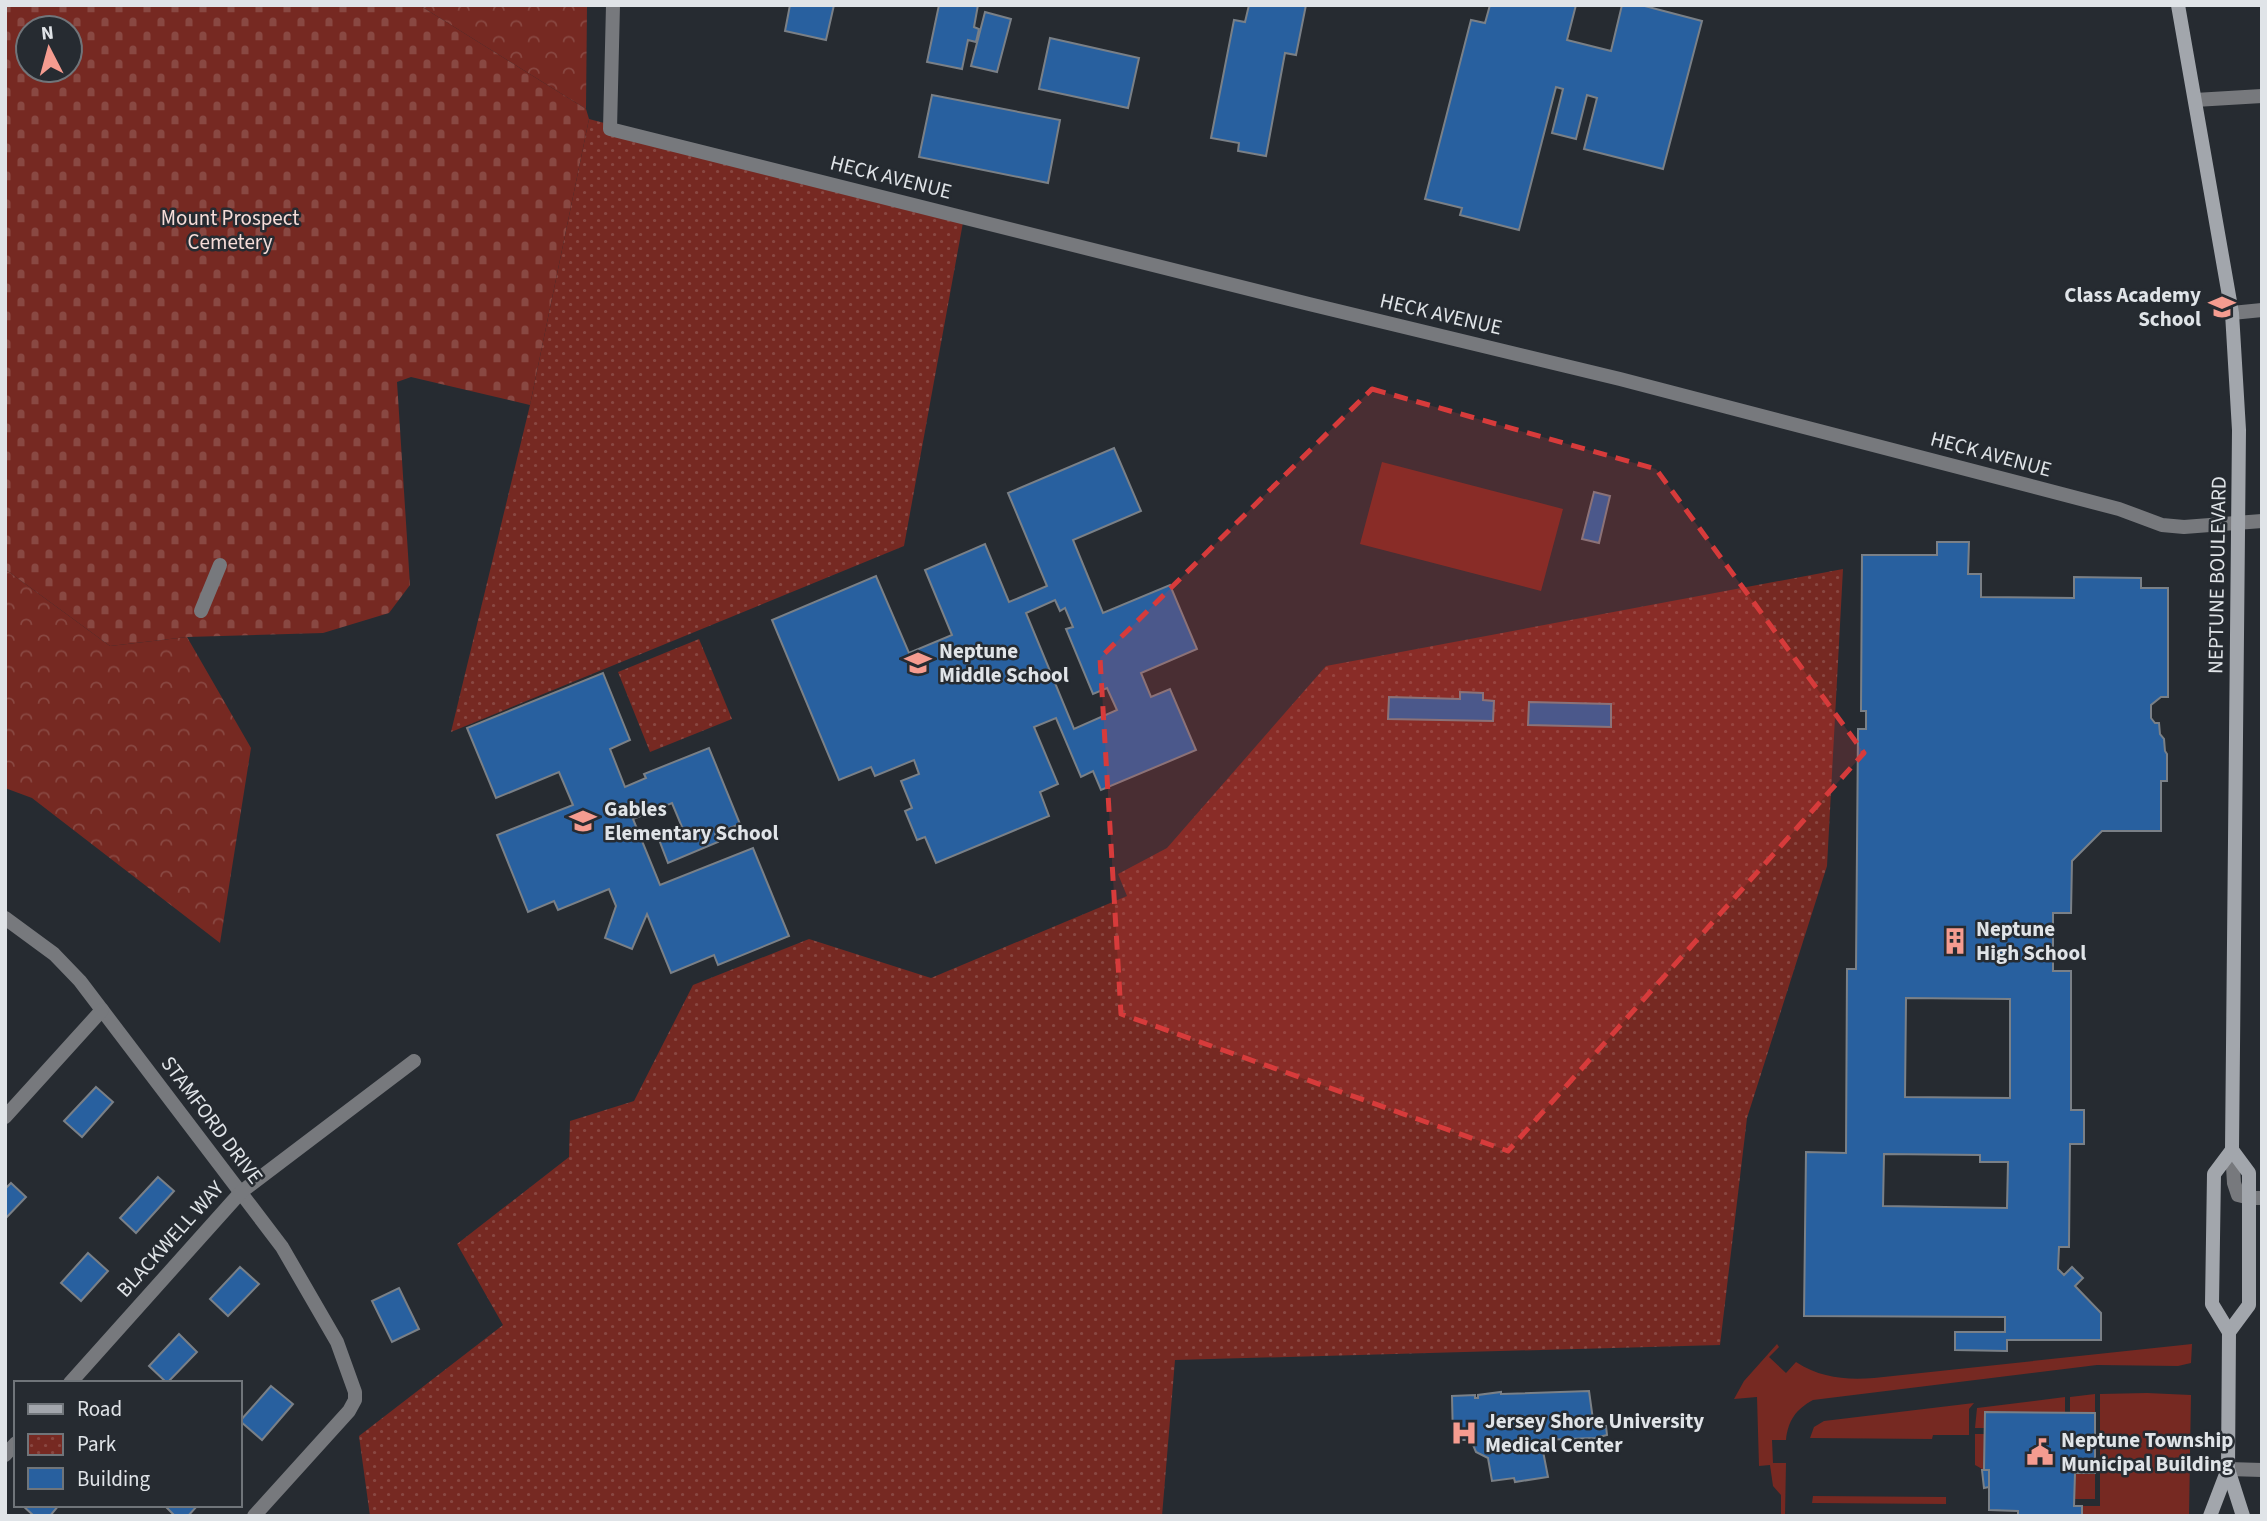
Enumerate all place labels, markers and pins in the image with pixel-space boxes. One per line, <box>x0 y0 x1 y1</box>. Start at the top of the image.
place label: Class Academy School <box>2064 280 2201 334</box>
school or university icon: Class Academy School <box>2207 292 2237 322</box>
place label: Neptune Middle School <box>939 636 1069 690</box>
school or university icon: Neptune Middle School <box>903 648 933 678</box>
place label: Gables Elementary School <box>604 794 778 848</box>
school or university icon: Gables Elementary School <box>568 806 598 836</box>
place label: Neptune High School <box>1976 914 2086 968</box>
building icon: Neptune High School <box>1940 926 1970 956</box>
place label: Jersey Shore University Medical Center <box>1485 1406 1704 1460</box>
hospital icon: Jersey Shore University Medical Center <box>1449 1418 1479 1448</box>
place label: Neptune Township Municipal Building <box>2061 1425 2233 1479</box>
public building icon: Neptune Township Municipal Building <box>2025 1437 2055 1467</box>

